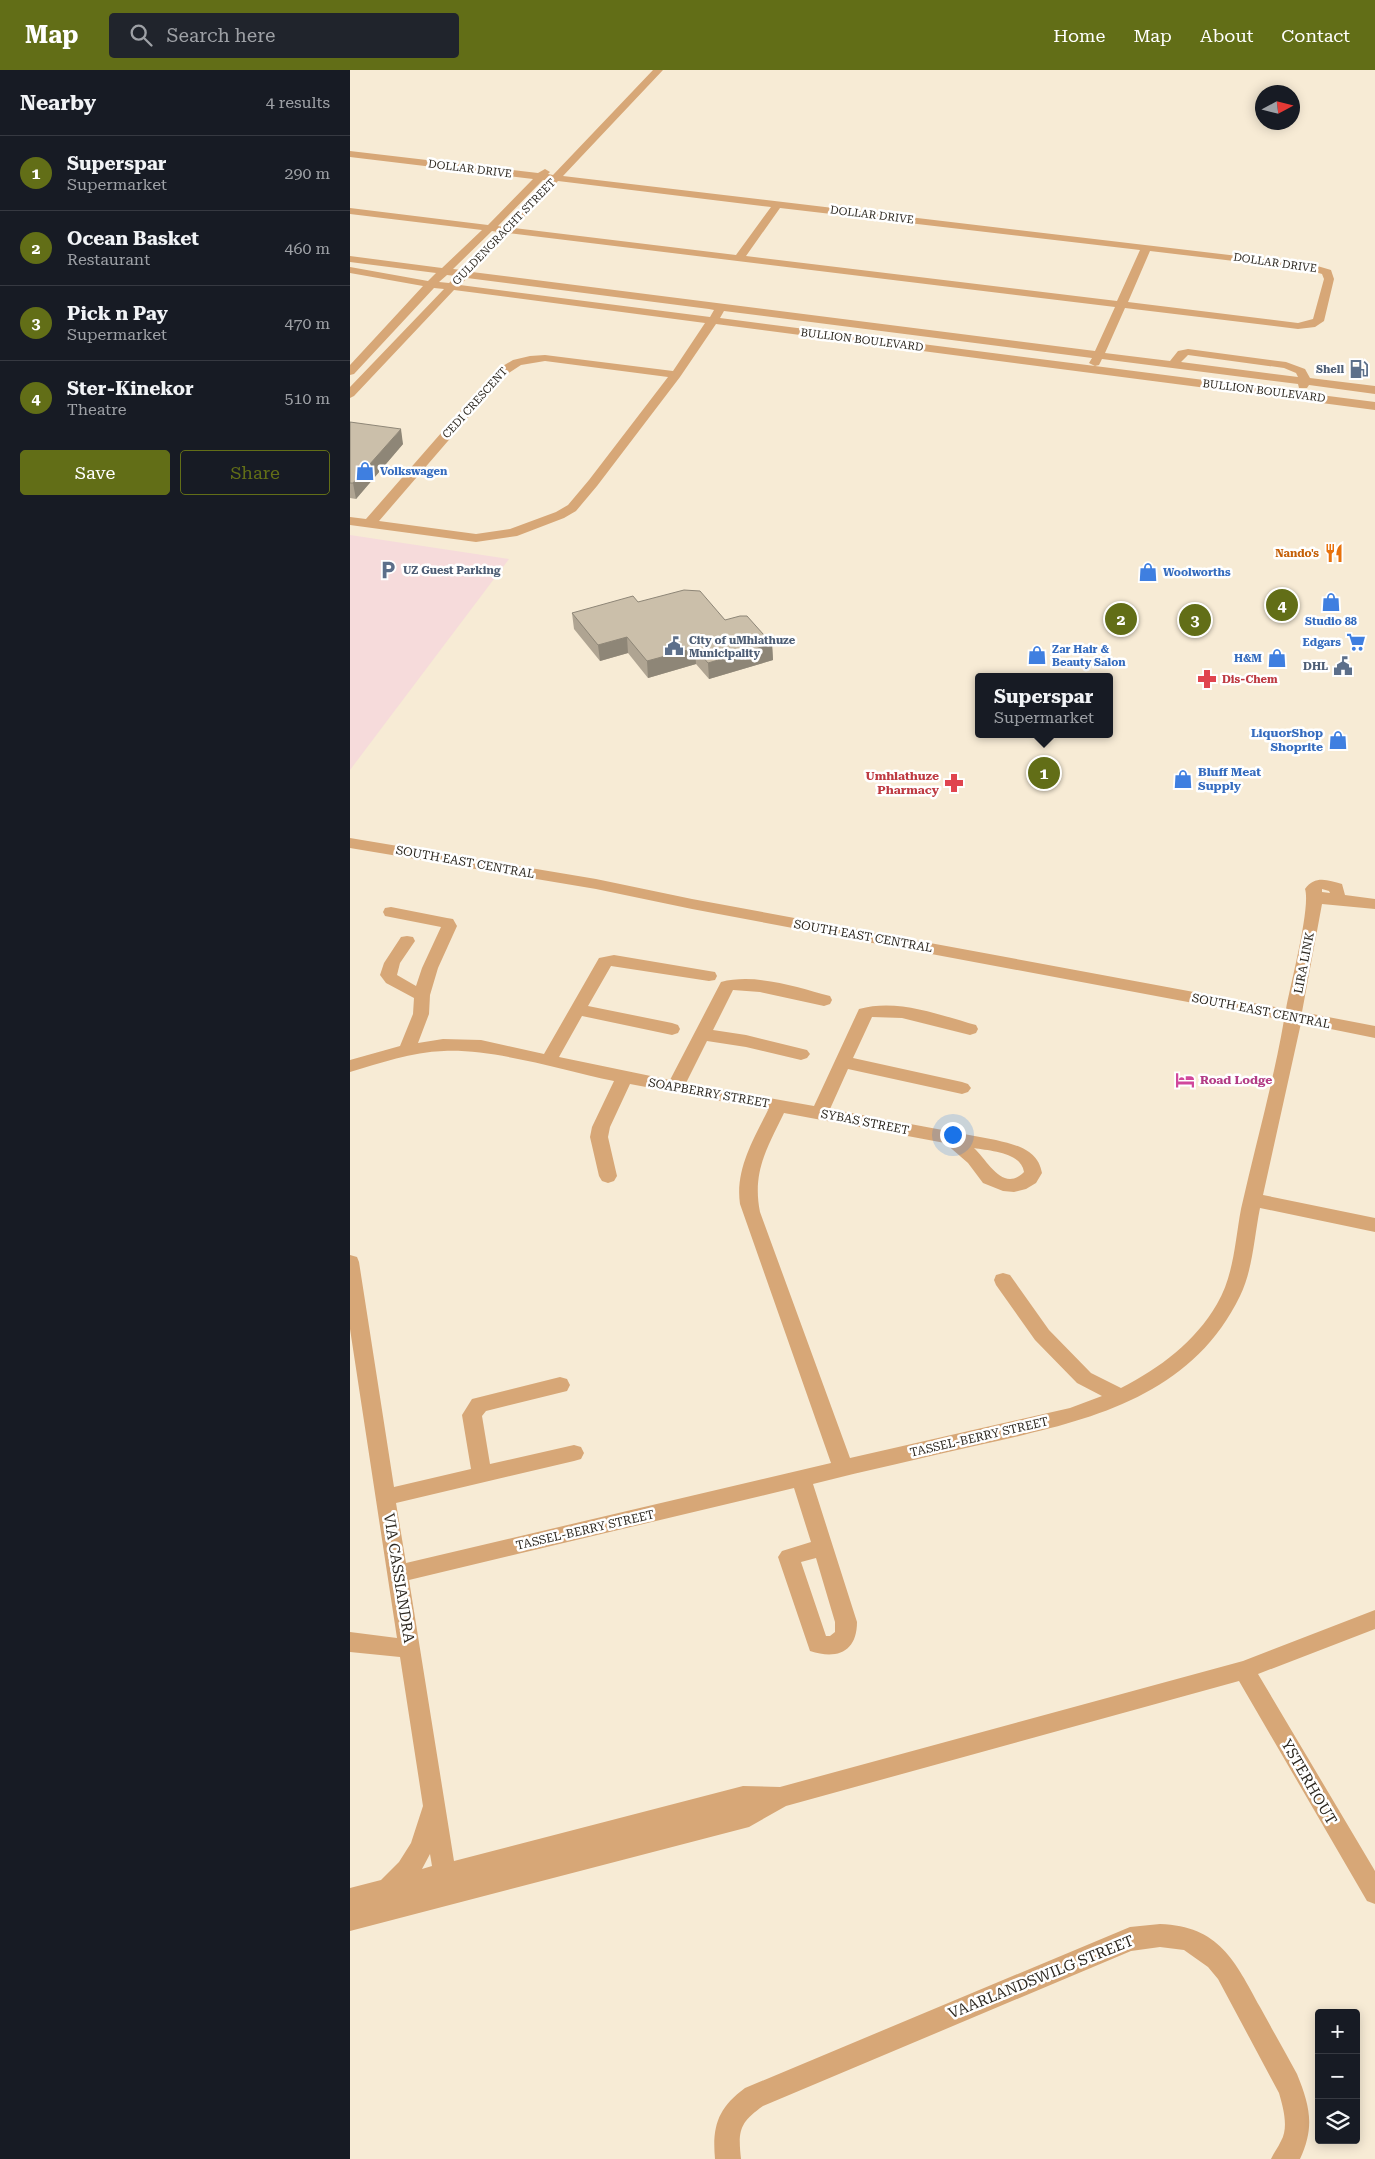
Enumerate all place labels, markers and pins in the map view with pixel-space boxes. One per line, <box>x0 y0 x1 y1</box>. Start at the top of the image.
fuel station icon: Shell <box>1348 358 1370 380</box>
place label: Shell <box>1316 363 1344 376</box>
shop icon: Volkswagen <box>354 460 376 482</box>
place label: Volkswagen <box>380 465 448 478</box>
restaurant icon: Nando's <box>1323 542 1345 564</box>
place label: Nando's <box>1275 547 1319 560</box>
parking icon: UZ Guest Parking <box>377 559 399 581</box>
shop icon: Woolworths <box>1137 561 1159 583</box>
place label: UZ Guest Parking <box>403 564 501 577</box>
place label: Woolworths <box>1163 566 1231 579</box>
pin: 4 <box>1266 586 1298 624</box>
shop icon: Studio 88 <box>1320 591 1342 613</box>
pin: 2 <box>1105 600 1137 638</box>
pin: 3 <box>1179 601 1211 639</box>
place label: Studio 88 <box>1305 615 1357 628</box>
supermarket icon: Edgars <box>1345 631 1367 653</box>
place label: City of uMhlathuze Municipality <box>689 634 796 660</box>
public building icon: City of uMhlathuze Municipality <box>663 635 685 657</box>
place label: Edgars <box>1303 636 1341 649</box>
place label: Zar Hair & Beauty Salon <box>1052 643 1126 669</box>
shop icon: Zar Hair & Beauty Salon <box>1026 644 1048 666</box>
shop icon: H&M <box>1266 647 1288 669</box>
place label: H&M <box>1234 652 1262 665</box>
public building icon: DHL <box>1332 655 1354 677</box>
place label: DHL <box>1303 660 1328 673</box>
pharmacy icon: Dis-Chem <box>1196 668 1218 690</box>
place label: Dis-Chem <box>1222 673 1278 686</box>
place label: LiquorShop Shoprite <box>1251 726 1323 754</box>
shop icon: LiquorShop Shoprite <box>1327 729 1349 751</box>
pin: 1 <box>1028 754 1060 792</box>
place label: Bluff Meat Supply <box>1198 765 1261 793</box>
shop icon: Bluff Meat Supply <box>1172 768 1194 790</box>
place label: Umhlathuze Pharmacy <box>866 769 940 797</box>
pharmacy icon: Umhlathuze Pharmacy <box>943 772 965 794</box>
hotel icon: Road Lodge <box>1174 1069 1196 1091</box>
place label: Road Lodge <box>1200 1073 1272 1087</box>

